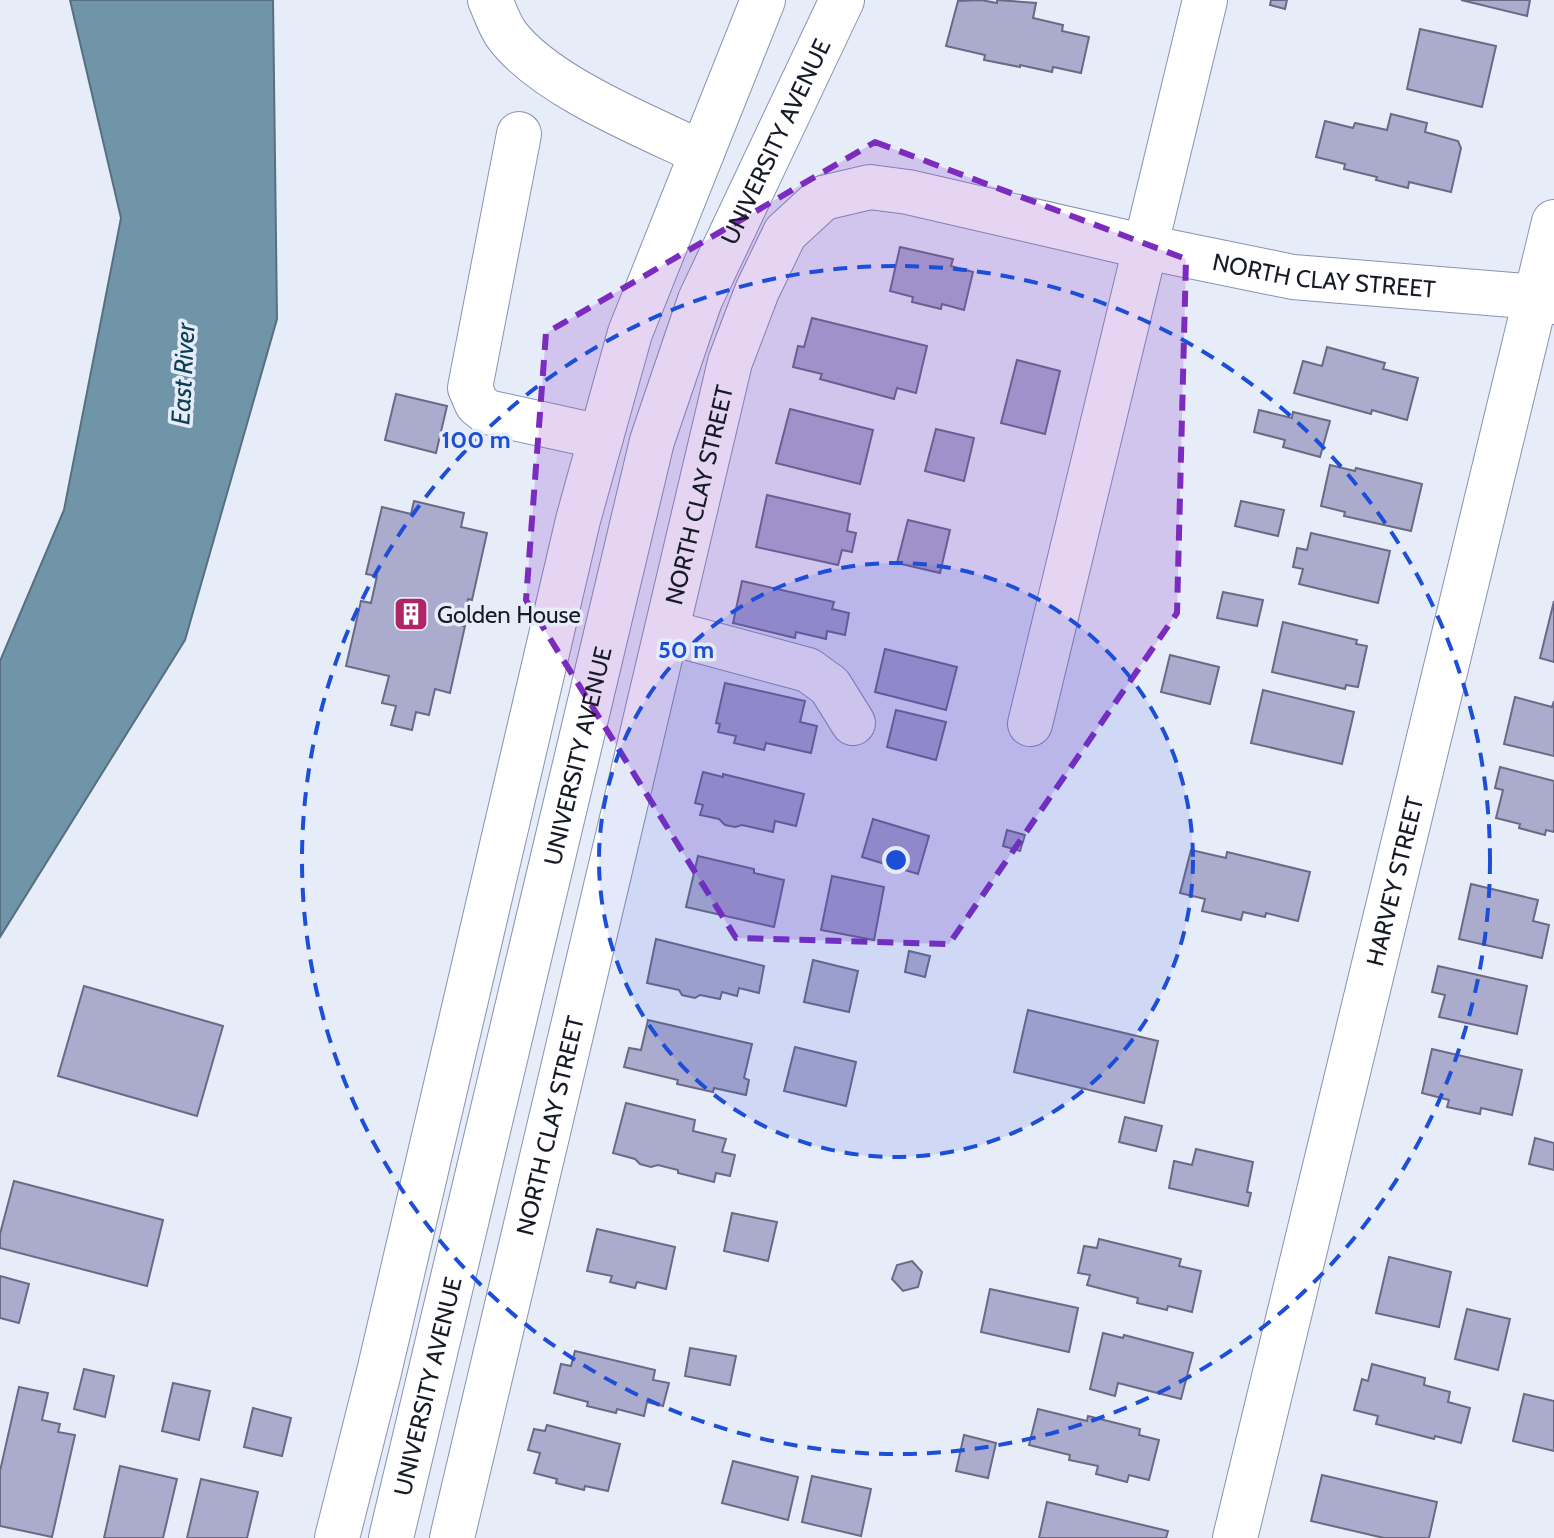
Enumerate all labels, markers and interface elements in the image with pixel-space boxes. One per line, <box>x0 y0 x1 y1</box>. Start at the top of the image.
street label: UNIVERSITY AVENUE <box>714 34 836 249</box>
street label: NORTH CLAY STREET <box>1210 246 1437 303</box>
water label: East River <box>164 321 202 426</box>
street label: NORTH CLAY STREET <box>659 382 739 607</box>
text: 100 m <box>441 425 511 454</box>
building icon: Golden House <box>392 595 430 633</box>
place label: Golden House <box>437 600 581 629</box>
text: 50 m <box>658 635 714 664</box>
street label: UNIVERSITY AVENUE <box>537 644 617 868</box>
street label: HARVEY STREET <box>1360 793 1429 969</box>
centre of rings <box>882 846 910 874</box>
street label: NORTH CLAY STREET <box>510 1013 590 1238</box>
street label: UNIVERSITY AVENUE <box>387 1274 467 1499</box>

